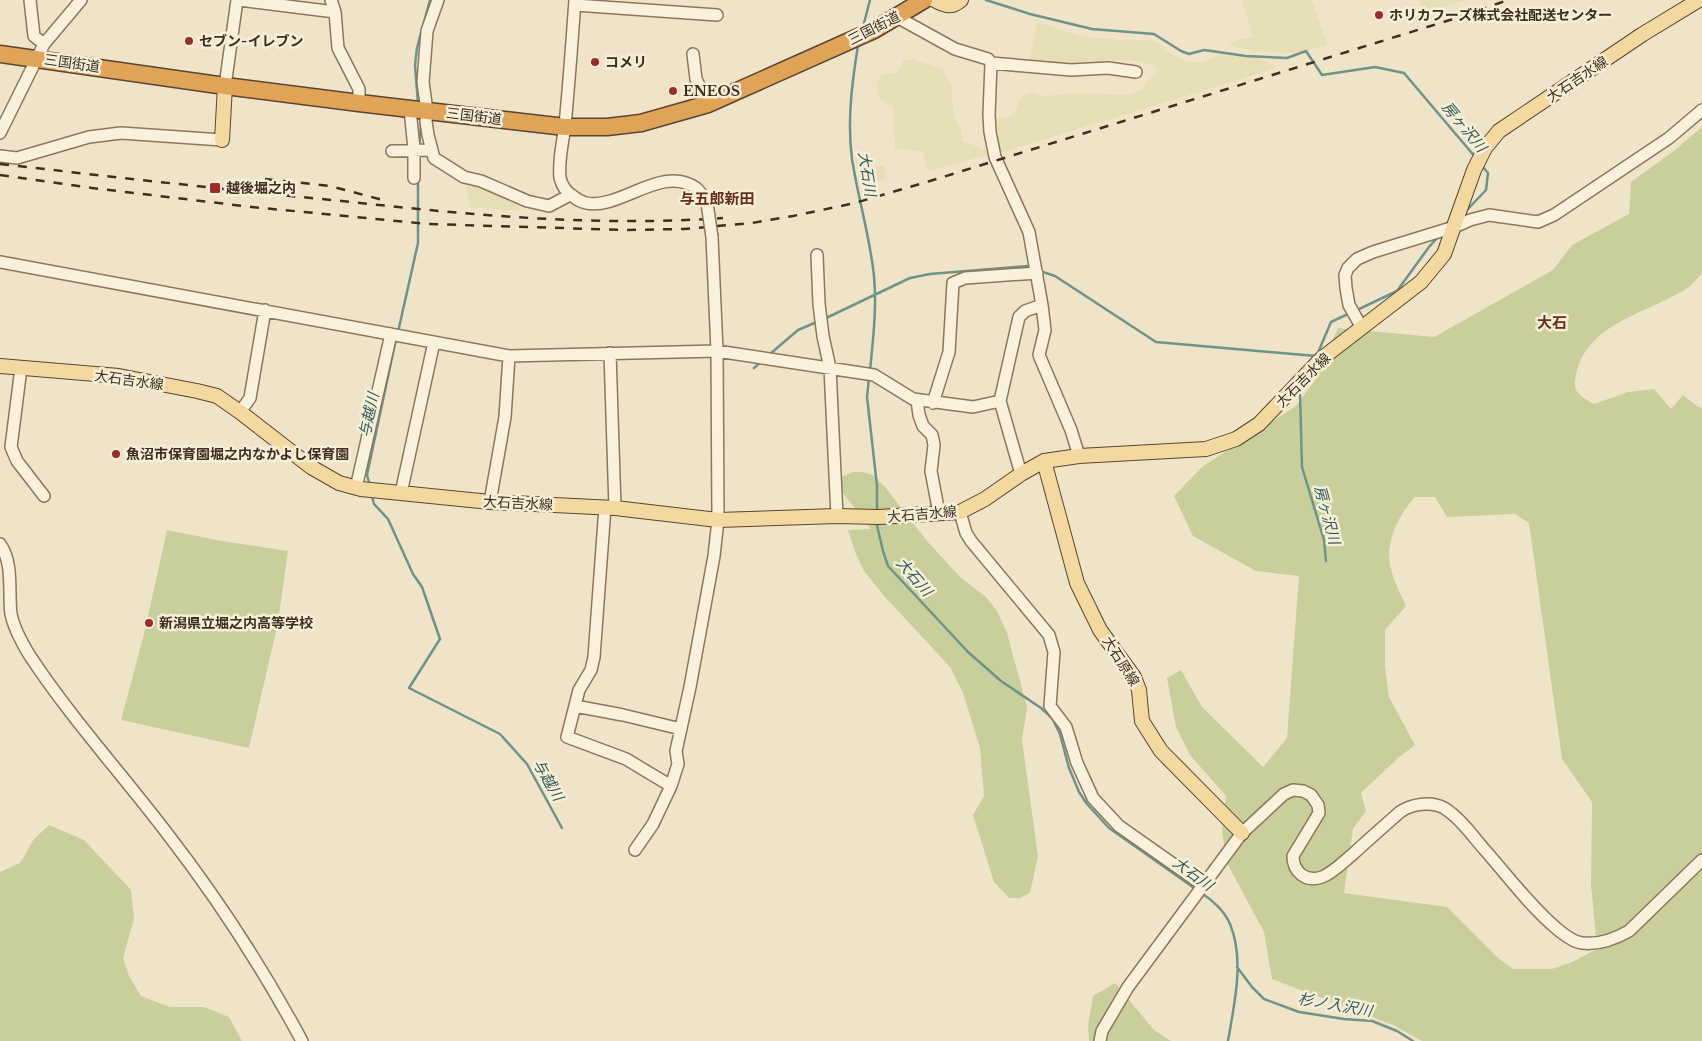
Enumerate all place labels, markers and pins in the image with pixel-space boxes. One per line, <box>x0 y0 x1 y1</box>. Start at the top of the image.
place label: ホリカフーズ株式会社配送センター <box>1389 6 1612 24</box>
marker: ホリカフーズ株式会社配送センター <box>1373 9 1385 21</box>
place label: セブン-イレブン <box>199 32 303 50</box>
marker: セブン-イレブン <box>183 35 195 47</box>
place label: コメリ <box>605 53 647 71</box>
marker: コメリ <box>589 56 601 68</box>
place label: ENEOS <box>683 82 740 100</box>
marker: ENEOS <box>667 85 679 97</box>
place label: 越後堀之内 <box>226 179 296 197</box>
marker: 越後堀之内 <box>208 181 222 195</box>
place label: 魚沼市保育園堀之内なかよし保育園 <box>126 445 349 463</box>
marker: 魚沼市保育園堀之内なかよし保育園 <box>110 448 122 460</box>
place label: 新潟県立堀之内高等学校 <box>159 614 313 632</box>
marker: 新潟県立堀之内高等学校 <box>143 617 155 629</box>

